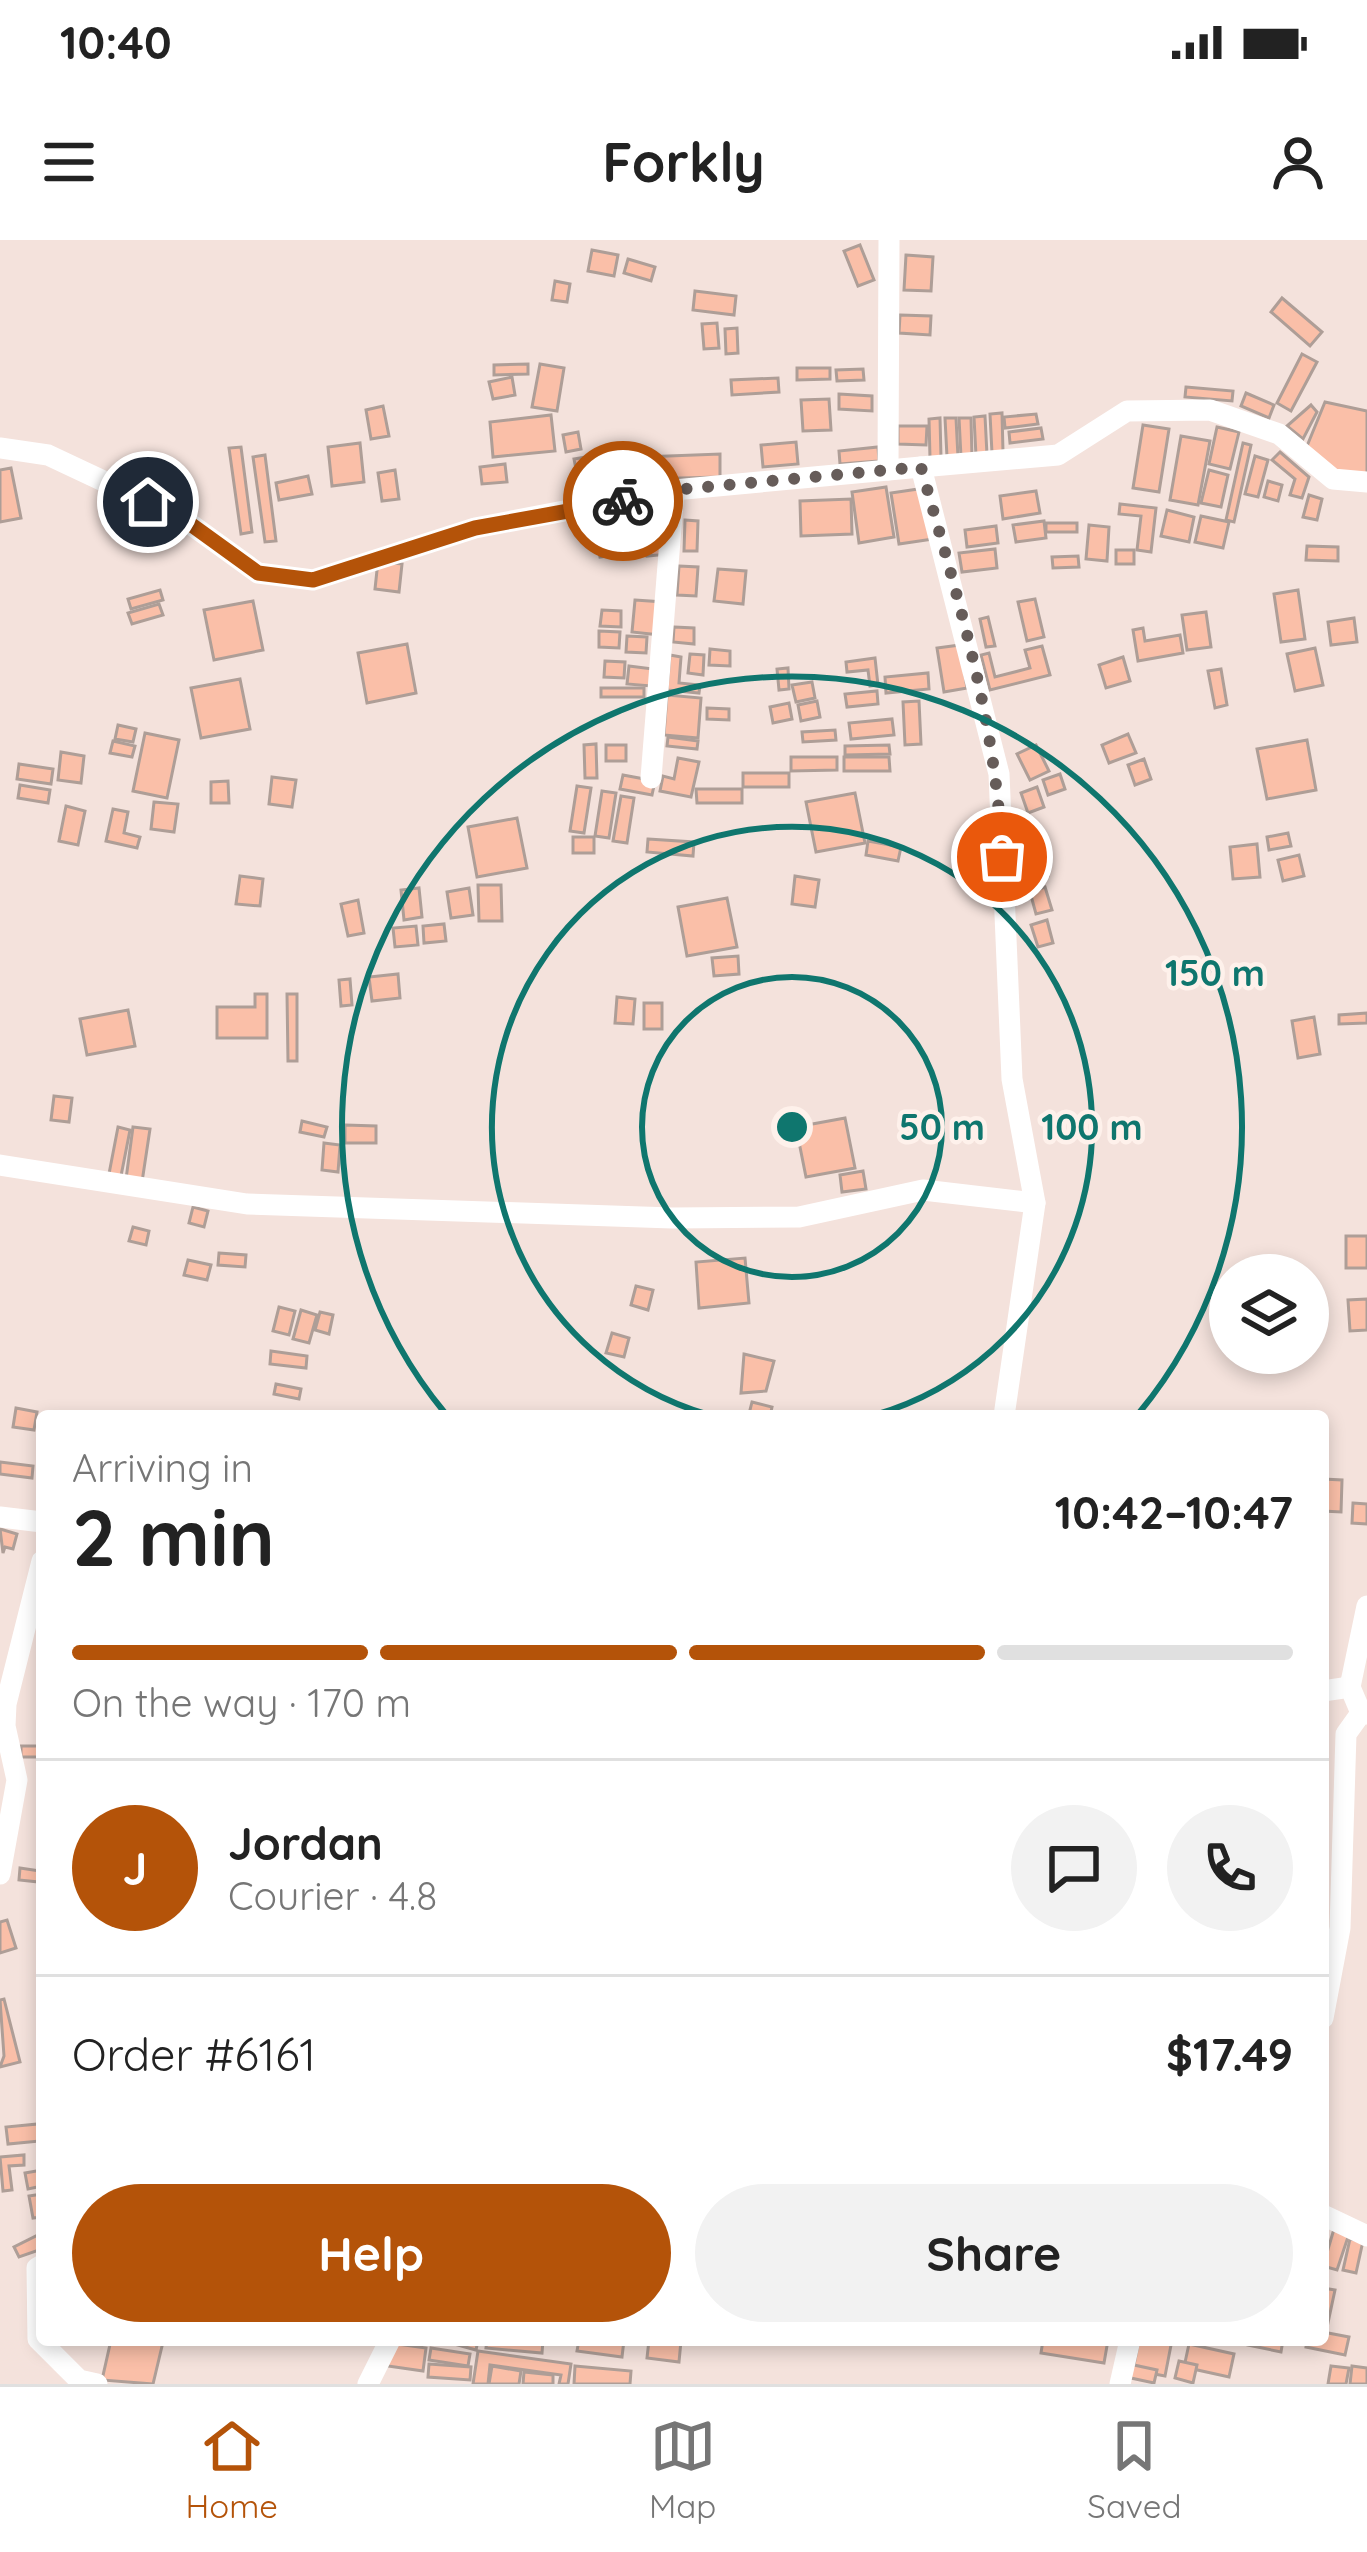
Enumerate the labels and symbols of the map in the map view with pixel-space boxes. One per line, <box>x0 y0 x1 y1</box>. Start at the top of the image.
courier <box>563 441 683 561</box>
pin <box>97 451 199 553</box>
pin <box>951 806 1053 908</box>
text: 150 m <box>1165 950 1265 995</box>
text: 50 m <box>899 1104 985 1149</box>
text: 100 m <box>1041 1104 1143 1149</box>
centre of rings <box>771 1106 813 1148</box>

